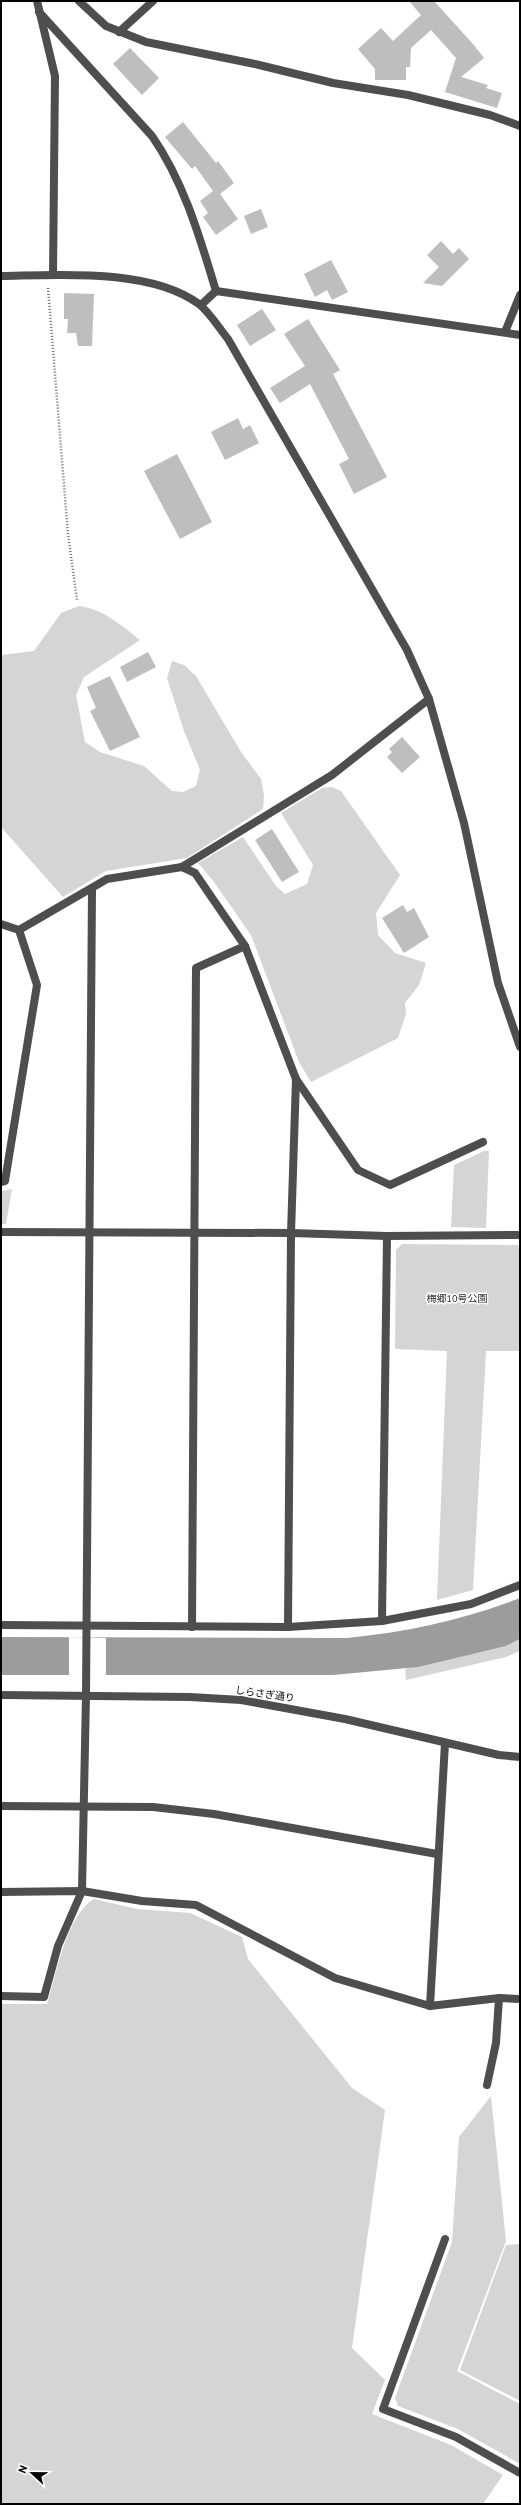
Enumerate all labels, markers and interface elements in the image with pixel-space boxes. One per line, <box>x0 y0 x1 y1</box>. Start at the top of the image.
park label: 梅郷10号公園 <box>427 1292 487 1305</box>
street label: しらさぎ通り <box>234 1683 296 1705</box>
north arrow <box>12 2453 52 2493</box>
text: N <box>15 2463 31 2475</box>

